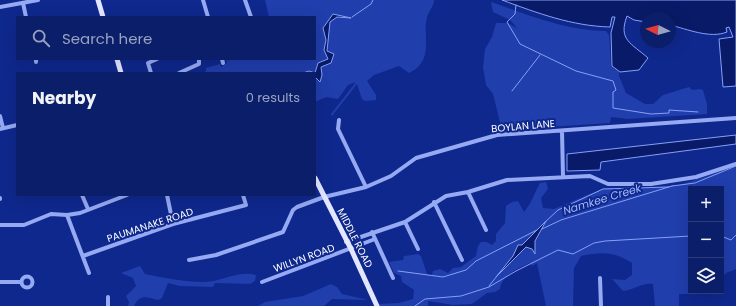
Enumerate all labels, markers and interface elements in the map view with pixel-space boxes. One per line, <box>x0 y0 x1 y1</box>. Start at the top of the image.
north arrow <box>640 12 676 48</box>
search box <box>16 16 316 60</box>
icon: search <box>30 27 52 49</box>
text: Search here <box>62 28 152 49</box>
text: Nearby <box>32 86 96 110</box>
text: 0 results <box>246 88 300 107</box>
street label: BOYLAN LANE <box>491 116 555 136</box>
water label: Namkee Creek <box>561 179 644 218</box>
map controls <box>688 186 724 294</box>
button: + <box>688 186 724 222</box>
street label: PAUMANAKE ROAD <box>105 204 195 246</box>
street label: MIDDLE ROAD <box>334 206 376 270</box>
button: − <box>688 222 724 258</box>
street label: WILLYN ROAD <box>271 240 337 276</box>
button: layers <box>688 258 724 294</box>

